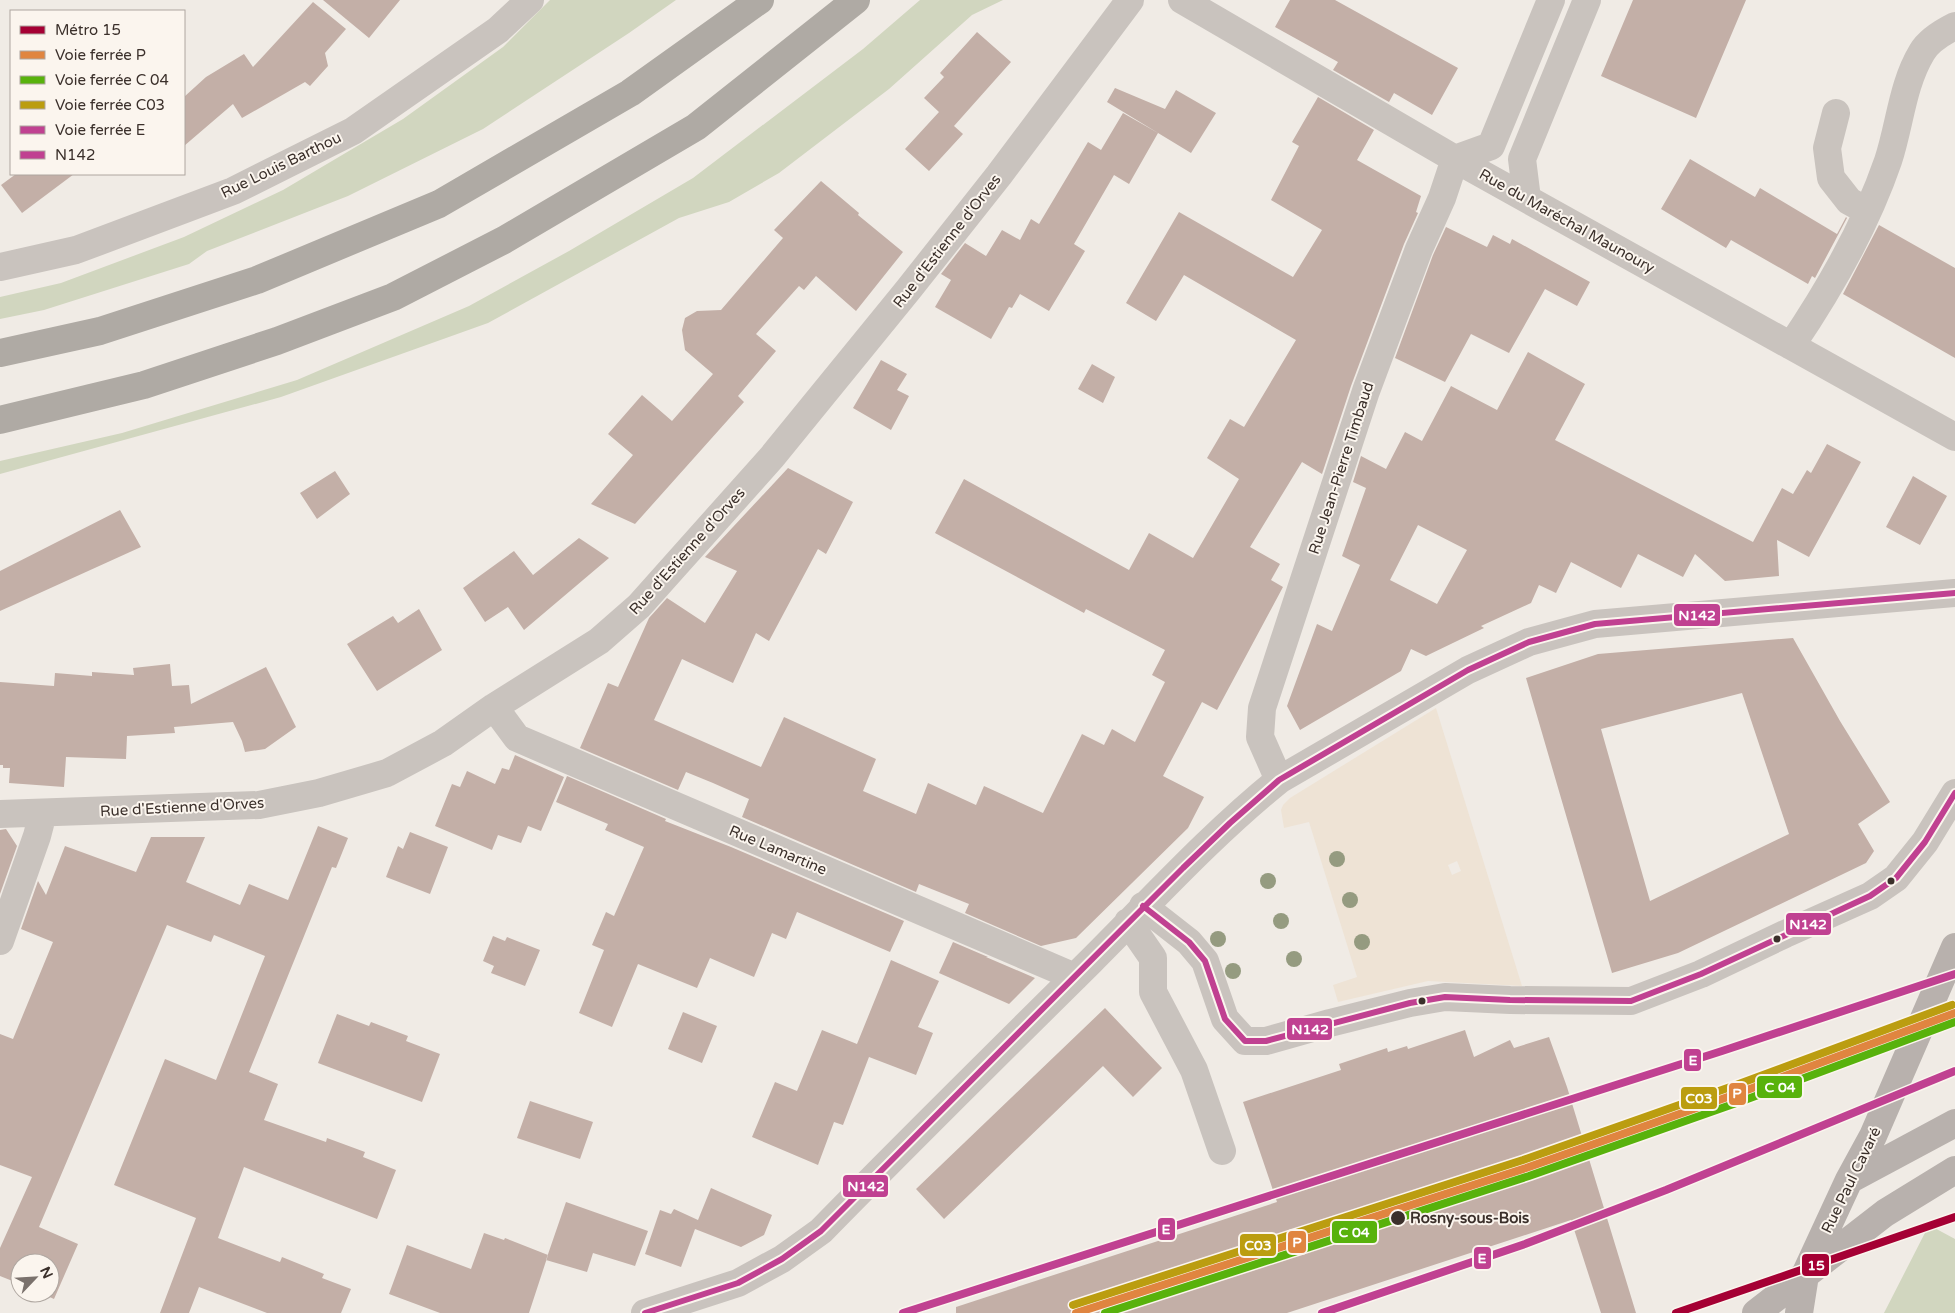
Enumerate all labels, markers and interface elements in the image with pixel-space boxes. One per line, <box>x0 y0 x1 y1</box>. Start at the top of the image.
legend <box>10 10 185 175</box>
text: Métro 15 <box>55 21 121 39</box>
text: Voie ferrée P <box>55 46 146 64</box>
text: Voie ferrée C 04 <box>55 71 169 89</box>
text: Voie ferrée C03 <box>55 96 165 114</box>
text: Voie ferrée E <box>55 121 145 139</box>
street label: Rue Louis Barthou <box>218 128 344 202</box>
text: N142 <box>55 146 95 164</box>
street label: Rue du Maréchal Maunoury <box>1476 165 1658 277</box>
street label: Rue d'Estienne d'Orves <box>889 171 1005 311</box>
street label: Rue Jean-Pierre Timbaud <box>1305 380 1377 556</box>
street label: Rue d'Estienne d'Orves <box>625 484 749 618</box>
line badge: N142 <box>1673 603 1721 627</box>
text: N142 <box>1678 607 1716 624</box>
street label: Rue d'Estienne d'Orves <box>99 794 265 820</box>
street label: Rue Lamartine <box>726 821 830 879</box>
unlabelled marker <box>1886 876 1896 886</box>
line badge: N142 <box>1785 912 1832 936</box>
text: N142 <box>1789 916 1827 933</box>
unlabelled marker <box>1772 934 1782 944</box>
unlabelled marker <box>1417 996 1427 1006</box>
line badge: N142 <box>1286 1017 1333 1041</box>
text: N142 <box>1291 1021 1329 1038</box>
line badge: E <box>1683 1048 1702 1072</box>
text: E <box>1689 1052 1698 1069</box>
line badge: C 04 <box>1756 1075 1803 1099</box>
text: C 04 <box>1765 1079 1796 1096</box>
line badge: P <box>1728 1082 1747 1106</box>
text: P <box>1732 1085 1742 1102</box>
line badge: C03 <box>1680 1086 1718 1110</box>
text: C03 <box>1685 1090 1713 1107</box>
street label: Rue Paul Cavaré <box>1817 1124 1885 1236</box>
line badge: N142 <box>842 1174 889 1198</box>
text: N142 <box>847 1178 885 1195</box>
marker: Rosny-sous-Bois <box>1389 1209 1407 1227</box>
place label: Rosny-sous-Bois <box>1410 1209 1529 1228</box>
line badge: E <box>1157 1217 1176 1241</box>
line badge: C 04 <box>1331 1220 1378 1244</box>
text: E <box>1162 1221 1171 1238</box>
text: C 04 <box>1339 1224 1370 1241</box>
line badge: P <box>1287 1230 1307 1254</box>
line badge: C03 <box>1239 1233 1277 1257</box>
text: P <box>1292 1234 1302 1251</box>
text: C03 <box>1244 1237 1272 1254</box>
line badge: E <box>1473 1246 1492 1270</box>
text: E <box>1478 1250 1487 1267</box>
north arrow <box>10 1253 60 1303</box>
line badge: 15 <box>1801 1253 1830 1277</box>
text: 15 <box>1807 1257 1825 1274</box>
text: N <box>36 1264 56 1281</box>

